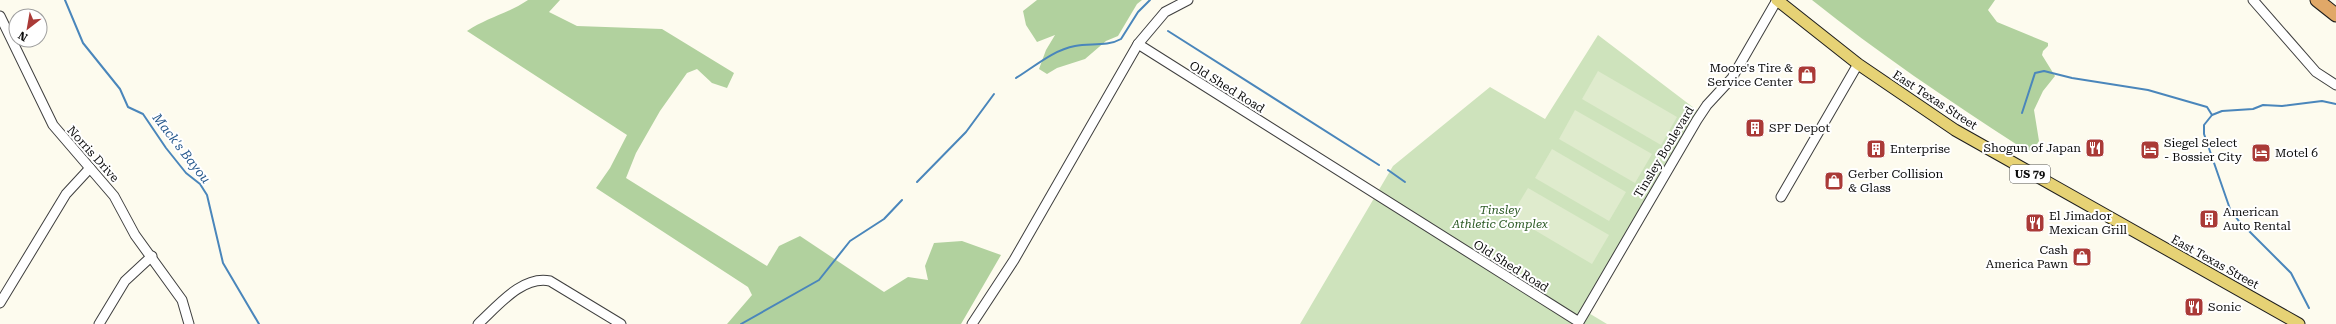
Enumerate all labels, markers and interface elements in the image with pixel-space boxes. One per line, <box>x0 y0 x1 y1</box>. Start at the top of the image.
north arrow <box>8 8 48 48</box>
text: N <box>16 28 30 44</box>
street label: Old Shed Road <box>1187 58 1267 116</box>
place label: Moore's Tire & Service Center <box>1708 61 1793 89</box>
shop icon: Moore's Tire & Service Center <box>1796 64 1818 86</box>
street label: East Texas Street <box>1890 68 1980 133</box>
street label: Tinsley Boulevard <box>1631 103 1697 200</box>
water label: Mack's Bayou <box>149 110 214 186</box>
building icon: SPF Depot <box>1744 117 1766 139</box>
place label: SPF Depot <box>1769 121 1830 135</box>
street label: Norris Drive <box>64 123 122 185</box>
place label: Siegel Select - Bossier City <box>2164 136 2243 164</box>
restaurant icon: Shogun of Japan <box>2084 137 2106 159</box>
building icon: Enterprise <box>1865 138 1887 160</box>
hotel icon: Siegel Select - Bossier City <box>2139 139 2161 161</box>
place label: Shogun of Japan <box>1984 141 2081 155</box>
place label: Enterprise <box>1890 142 1951 156</box>
hotel icon: Motel 6 <box>2250 142 2272 164</box>
place label: Motel 6 <box>2275 146 2318 160</box>
road number: US 79 <box>2010 165 2050 183</box>
place label: Gerber Collision & Glass <box>1848 167 1944 195</box>
shop icon: Gerber Collision & Glass <box>1823 170 1845 192</box>
park label: Tinsley Athletic Complex <box>1451 203 1548 231</box>
place label: American Auto Rental <box>2223 205 2291 233</box>
building icon: American Auto Rental <box>2198 208 2220 230</box>
place label: El Jimador Mexican Grill <box>2049 209 2127 237</box>
restaurant icon: El Jimador Mexican Grill <box>2024 212 2046 234</box>
street label: East Texas Street <box>2169 232 2262 292</box>
street label: Old Shed Road <box>1471 237 1551 295</box>
place label: Cash America Pawn <box>1986 243 2068 271</box>
shop icon: Cash America Pawn <box>2071 246 2093 268</box>
restaurant icon: Sonic <box>2183 296 2205 318</box>
place label: Sonic <box>2208 300 2242 314</box>

